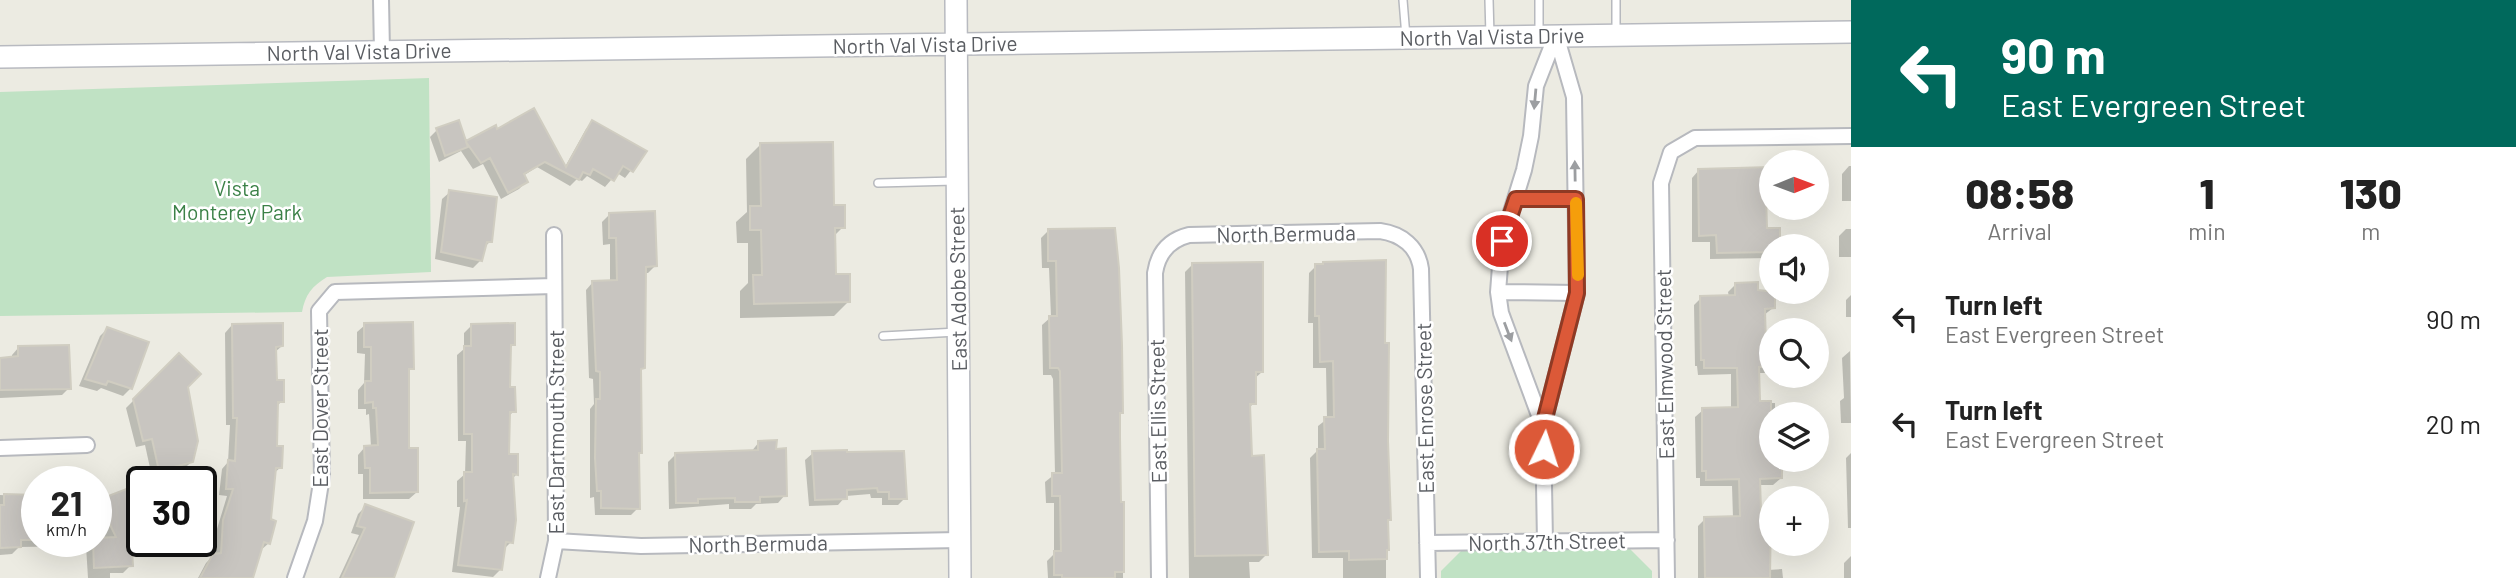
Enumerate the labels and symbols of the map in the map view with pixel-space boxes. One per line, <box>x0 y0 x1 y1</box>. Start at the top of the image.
street label: North Val Vista Drive <box>1399 22 1585 50</box>
street label: North Val Vista Drive <box>832 30 1018 58</box>
street label: North Val Vista Drive <box>266 37 452 65</box>
one-way arrow <box>1529 89 1540 111</box>
north arrow <box>1759 150 1829 220</box>
one-way arrow <box>1570 160 1581 182</box>
park label: Vista Monterey Park <box>172 175 302 224</box>
street label: East Adobe Street <box>943 206 971 372</box>
pin <box>1472 211 1532 271</box>
street label: North Bermuda <box>1216 219 1356 247</box>
street label: East Elmwood Street <box>1650 268 1678 460</box>
street label: East Enrose Street <box>1410 322 1438 494</box>
one-way arrow <box>1503 322 1514 343</box>
street label: East Dover Street <box>307 328 332 488</box>
street label: East Dartmouth Street <box>543 330 568 534</box>
street label: East Ellis Street <box>1143 338 1171 484</box>
position arrow <box>1507 412 1581 486</box>
speed limit sign: 30 <box>126 466 217 557</box>
street label: North 37th Street <box>1468 527 1626 555</box>
street label: North Bermuda <box>688 529 828 557</box>

